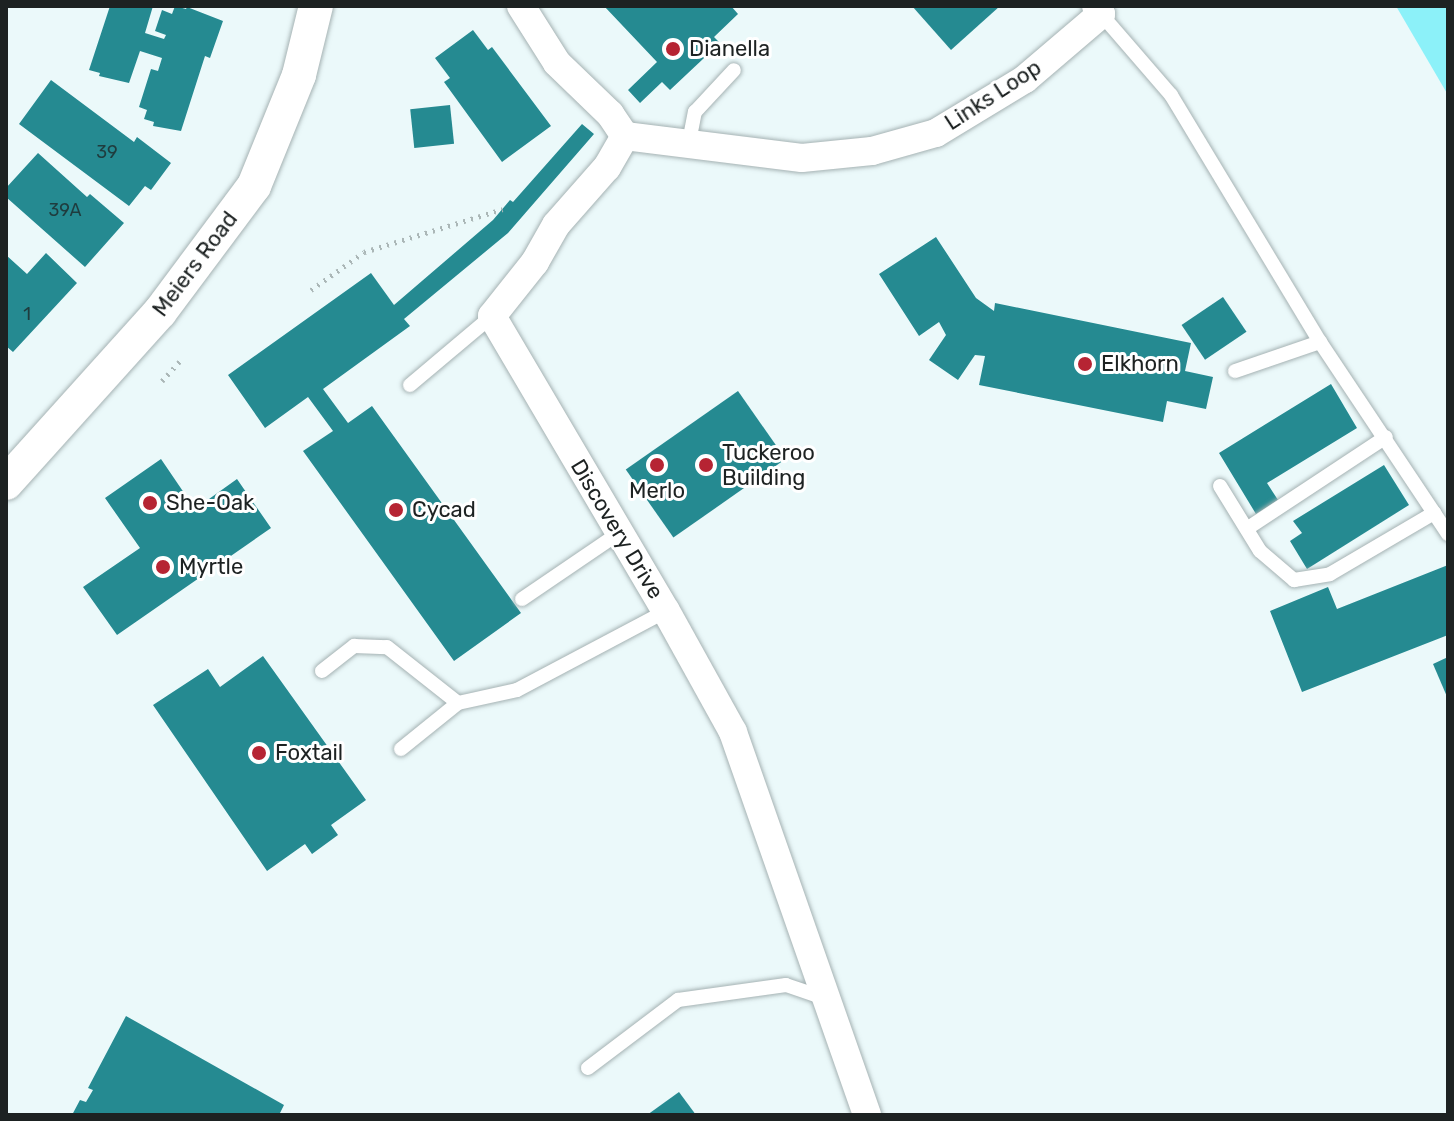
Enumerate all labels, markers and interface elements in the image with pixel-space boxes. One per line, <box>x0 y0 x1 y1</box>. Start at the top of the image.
place label: Dianella <box>689 36 770 62</box>
marker: Dianella <box>664 40 682 58</box>
street label: Links Loop <box>940 54 1046 136</box>
house number: 39 <box>96 141 118 163</box>
house number: 39A <box>49 199 81 221</box>
street label: Meiers Road <box>147 206 243 322</box>
house number: 1 <box>23 303 31 325</box>
place label: Elkhorn <box>1101 351 1179 377</box>
marker: Elkhorn <box>1076 355 1094 373</box>
place label: Tuckeroo Building <box>722 439 815 490</box>
street label: Discovery Drive <box>565 454 669 604</box>
marker: Merlo <box>648 456 666 474</box>
marker: Tuckeroo Building <box>697 456 715 474</box>
place label: Merlo <box>629 478 685 504</box>
place label: She-Oak <box>166 490 254 516</box>
marker: She-Oak <box>141 494 159 512</box>
place label: Cycad <box>412 497 476 523</box>
marker: Cycad <box>387 501 405 519</box>
place label: Myrtle <box>179 554 243 580</box>
marker: Myrtle <box>154 558 172 576</box>
place label: Foxtail <box>275 740 343 766</box>
marker: Foxtail <box>250 744 268 762</box>

